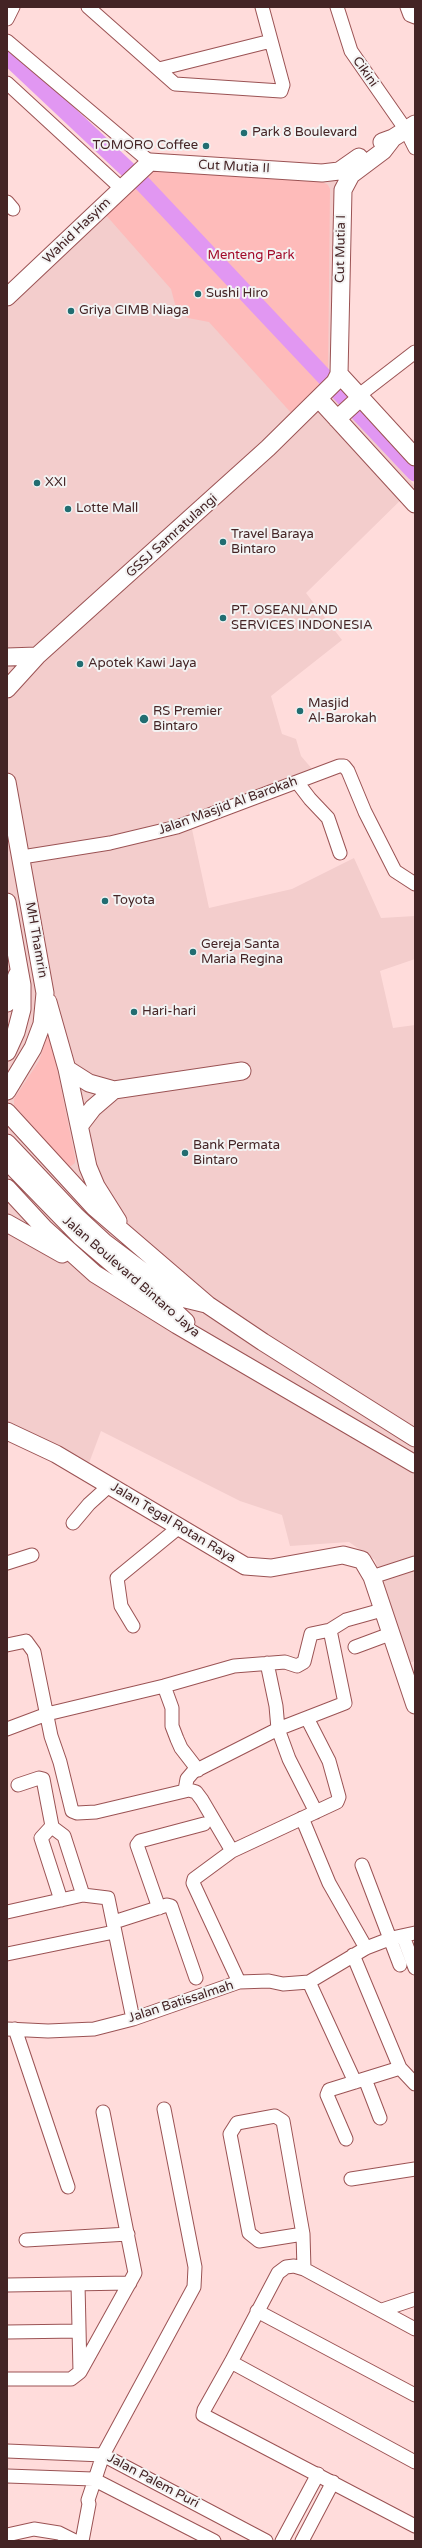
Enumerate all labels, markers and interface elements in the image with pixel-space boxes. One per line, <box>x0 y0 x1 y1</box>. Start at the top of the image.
street label: Cikini <box>349 54 381 90</box>
place label: Park 8 Boulevard <box>252 125 357 141</box>
marker: Park 8 Boulevard <box>239 128 249 138</box>
place label: TOMORO Coffee <box>92 138 198 154</box>
marker: TOMORO Coffee <box>201 141 211 151</box>
street label: Cut Mutia II <box>198 157 270 177</box>
street label: Wahid Hasyim <box>40 195 114 267</box>
street label: Cut Mutia I <box>333 215 349 283</box>
park label: Menteng Park <box>208 248 294 264</box>
place label: Sushi Hiro <box>206 286 268 302</box>
marker: Sushi Hiro <box>193 289 203 299</box>
place label: Griya CIMB Niaga <box>79 303 189 319</box>
marker: Griya CIMB Niaga <box>66 306 76 316</box>
place label: XXI <box>45 475 67 491</box>
marker: XXI <box>32 478 42 488</box>
street label: GSSJ Samratulangi <box>123 491 221 581</box>
place label: Lotte Mall <box>76 501 138 517</box>
marker: Lotte Mall <box>63 504 73 514</box>
place label: Travel Baraya Bintaro <box>231 527 314 558</box>
marker: Travel Baraya Bintaro <box>218 537 228 547</box>
place label: PT. OSEANLAND SERVICES INDONESIA <box>231 603 373 634</box>
marker: PT. OSEANLAND SERVICES INDONESIA <box>218 613 228 623</box>
place label: Apotek Kawi Jaya <box>88 656 197 672</box>
marker: Apotek Kawi Jaya <box>75 659 85 669</box>
place label: Masjid Al-Barokah <box>308 696 377 727</box>
place label: RS Premier Bintaro <box>153 704 222 735</box>
marker: Masjid Al-Barokah <box>295 706 305 716</box>
marker: RS Premier Bintaro <box>138 713 150 725</box>
street label: Jalan Masjid Al Barokah <box>156 774 300 838</box>
place label: Toyota <box>113 893 155 909</box>
marker: Toyota <box>100 896 110 906</box>
street label: MH Thamrin <box>22 901 50 979</box>
place label: Gereja Santa Maria Regina <box>201 937 283 968</box>
marker: Gereja Santa Maria Regina <box>188 947 198 957</box>
place label: Hari-hari <box>142 1004 196 1020</box>
marker: Hari-hari <box>129 1007 139 1017</box>
place label: Bank Permata Bintaro <box>193 1138 280 1169</box>
marker: Bank Permata Bintaro <box>180 1148 190 1158</box>
street label: Jalan Boulevard Bintaro Jaya <box>59 1213 203 1341</box>
street label: Jalan Tegal Rotan Raya <box>108 1479 238 1567</box>
street label: Jalan Batissalmah <box>126 1978 236 2026</box>
street label: Jalan Palem Puri <box>104 2450 202 2512</box>

